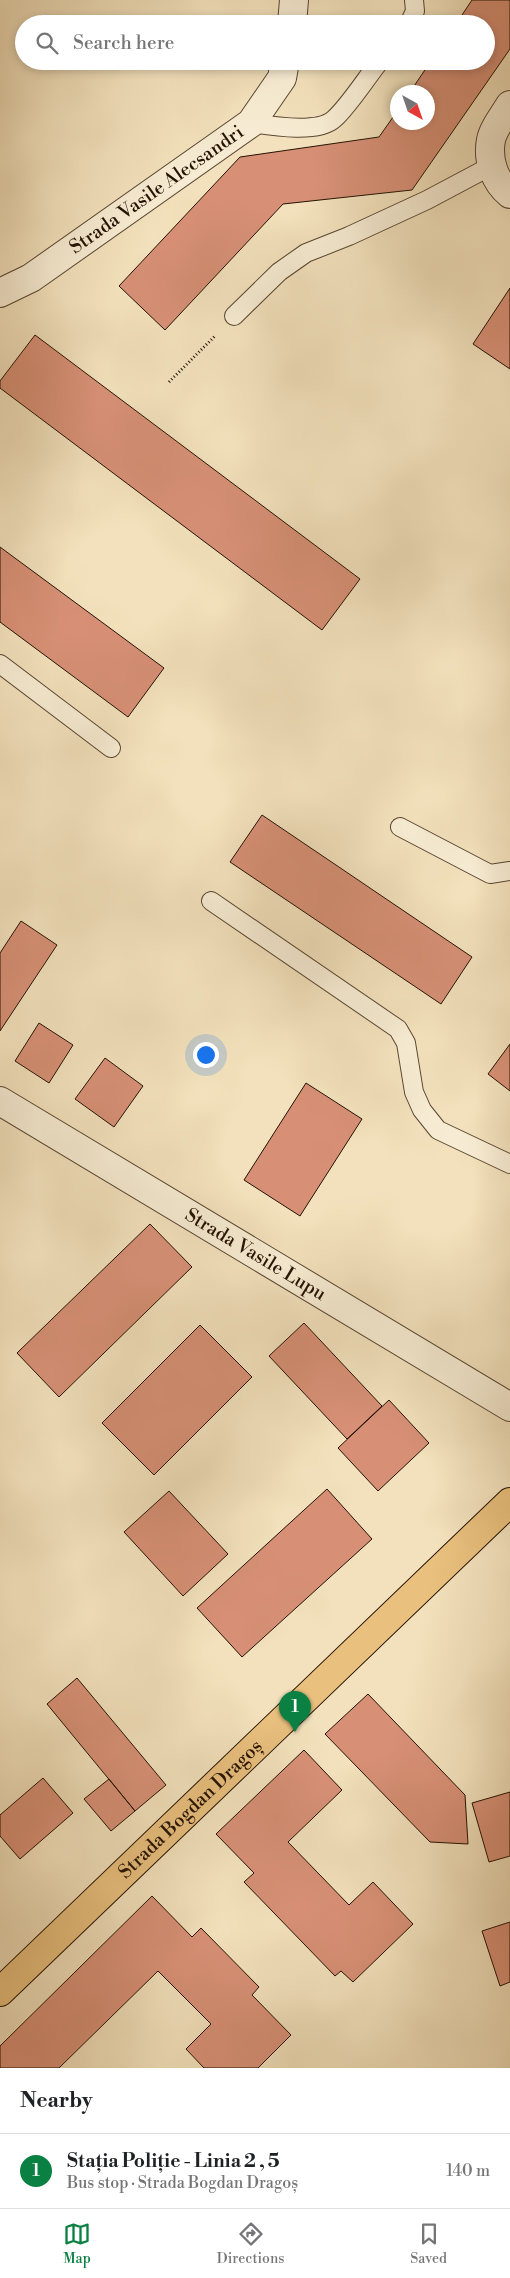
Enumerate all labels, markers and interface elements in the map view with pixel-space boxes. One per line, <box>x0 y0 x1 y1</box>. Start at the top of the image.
search box <box>15 15 495 70</box>
icon: search <box>33 29 61 57</box>
text: Search here <box>73 31 174 55</box>
north arrow <box>390 85 435 130</box>
street label: Strada Vasile Alecsandri <box>65 120 248 259</box>
your location <box>193 1042 219 1068</box>
street label: Strada Vasile Lupu <box>181 1203 331 1306</box>
pin: 1 <box>279 1691 311 1732</box>
street label: Strada Bogdan Dragoș <box>113 1734 267 1884</box>
text: Nearby <box>20 2088 93 2114</box>
text: Stația Poliție - Linia 2 , 5 <box>67 2149 280 2173</box>
text: 1 <box>32 2161 40 2181</box>
text: 140 m <box>446 2161 490 2181</box>
text: Bus stop · Strada Bogdan Dragoș <box>67 2173 298 2193</box>
tab: Map <box>63 2220 91 2268</box>
tab: Directions <box>217 2220 284 2268</box>
tab: Saved <box>410 2220 447 2268</box>

